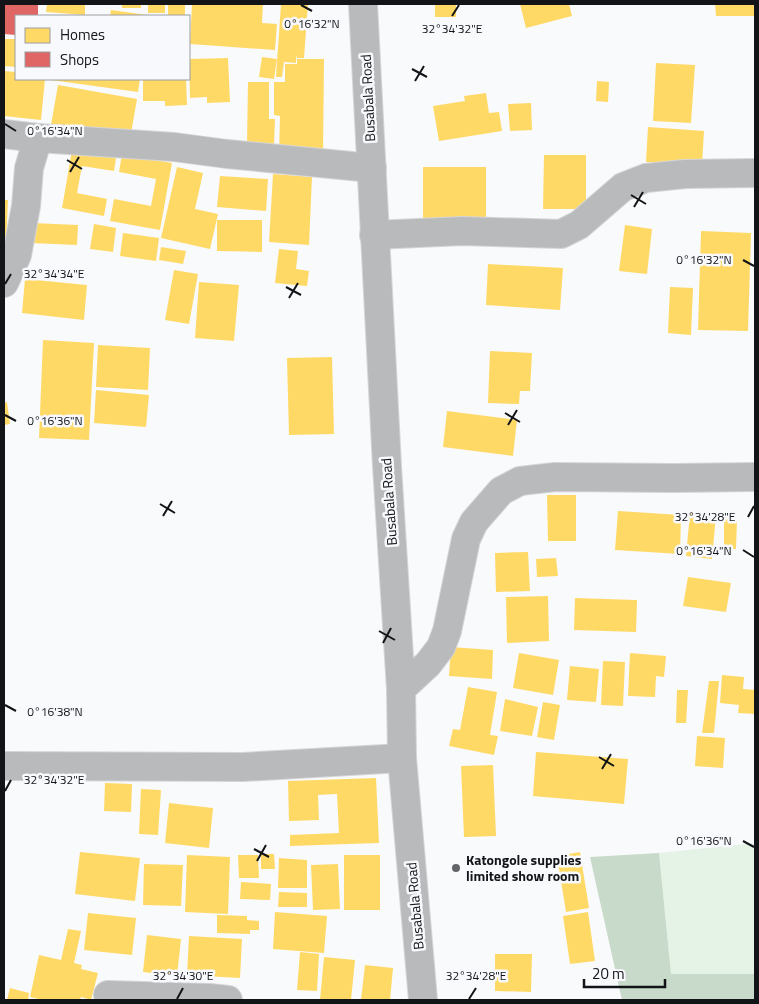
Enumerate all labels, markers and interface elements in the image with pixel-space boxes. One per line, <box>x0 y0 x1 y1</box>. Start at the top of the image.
text: 0°16'32"N <box>284 14 340 33</box>
legend <box>15 15 190 80</box>
text: 32°34'32"E <box>422 19 483 38</box>
text: Homes <box>60 23 105 46</box>
text: Shops <box>60 48 99 71</box>
street label: Busabala Road <box>355 54 380 142</box>
text: 0°16'34"N <box>27 121 83 140</box>
text: 0°16'32"N <box>676 250 732 269</box>
text: 32°34'34"E <box>24 264 85 283</box>
text: 0°16'36"N <box>27 411 83 430</box>
street label: Busabala Road <box>375 458 402 546</box>
text: 32°34'28"E <box>675 507 736 526</box>
text: 0°16'34"N <box>676 541 732 560</box>
text: 0°16'38"N <box>27 702 83 721</box>
text: 32°34'32"E <box>24 770 85 789</box>
text: 0°16'36"N <box>676 831 732 850</box>
place label: Katongole supplies limited show room <box>466 849 582 886</box>
street label: Busabala Road <box>400 861 429 951</box>
marker: Katongole supplies limited show room <box>450 862 462 874</box>
scale bar <box>584 956 665 988</box>
text: 20 m <box>592 962 625 985</box>
text: 32°34'30"E <box>153 966 214 985</box>
text: 32°34'28"E <box>446 966 507 985</box>

